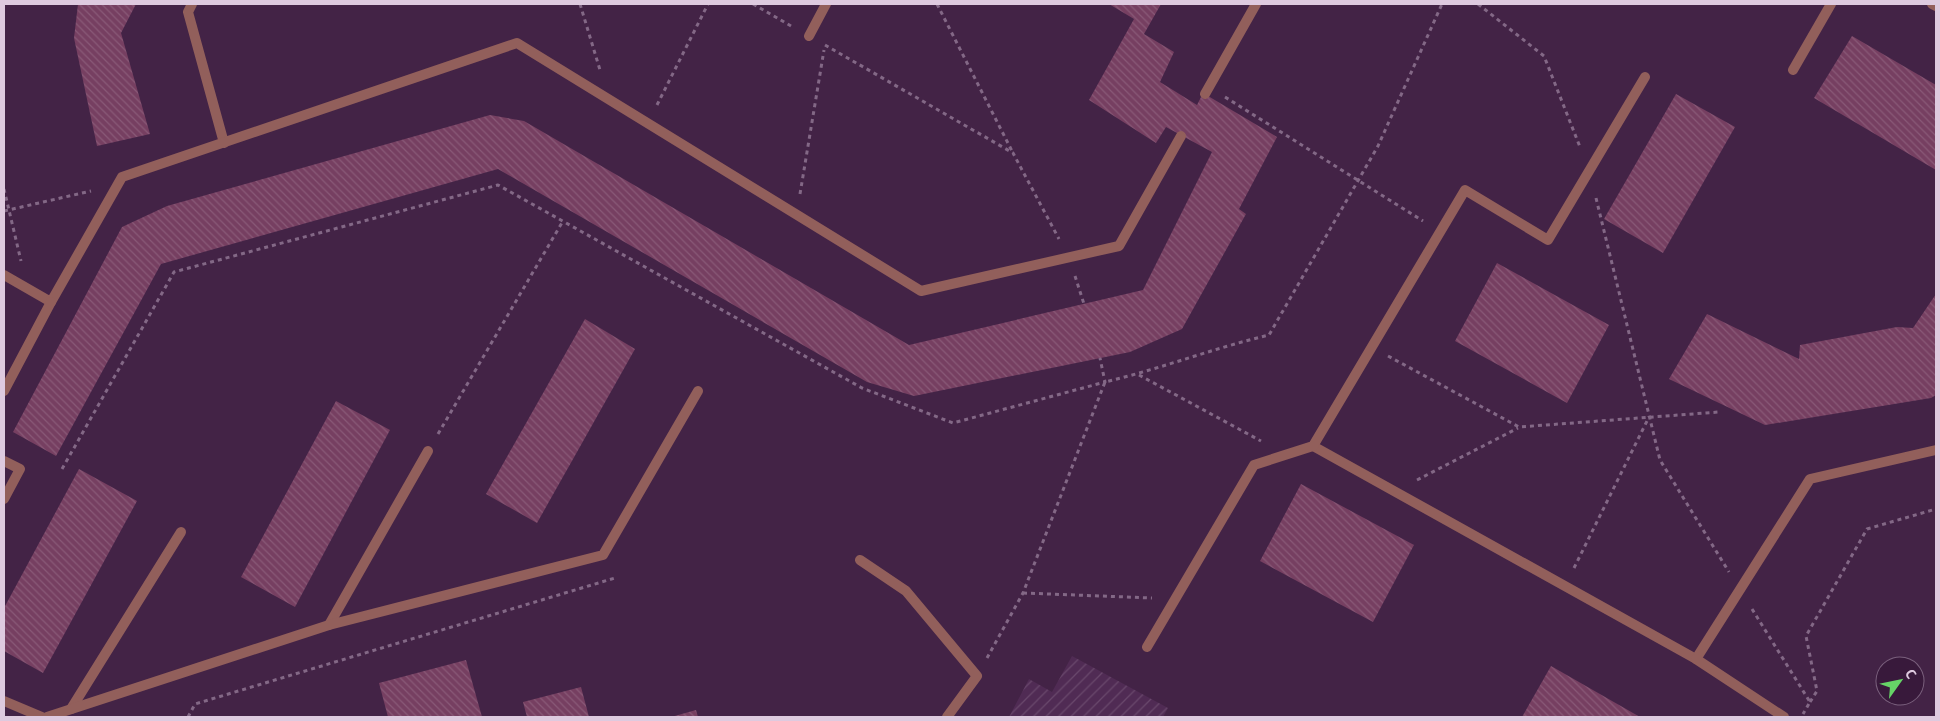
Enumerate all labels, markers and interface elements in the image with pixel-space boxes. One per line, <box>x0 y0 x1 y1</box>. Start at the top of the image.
north arrow <box>1875 656 1925 706</box>
text: С <box>1901 666 1921 682</box>

